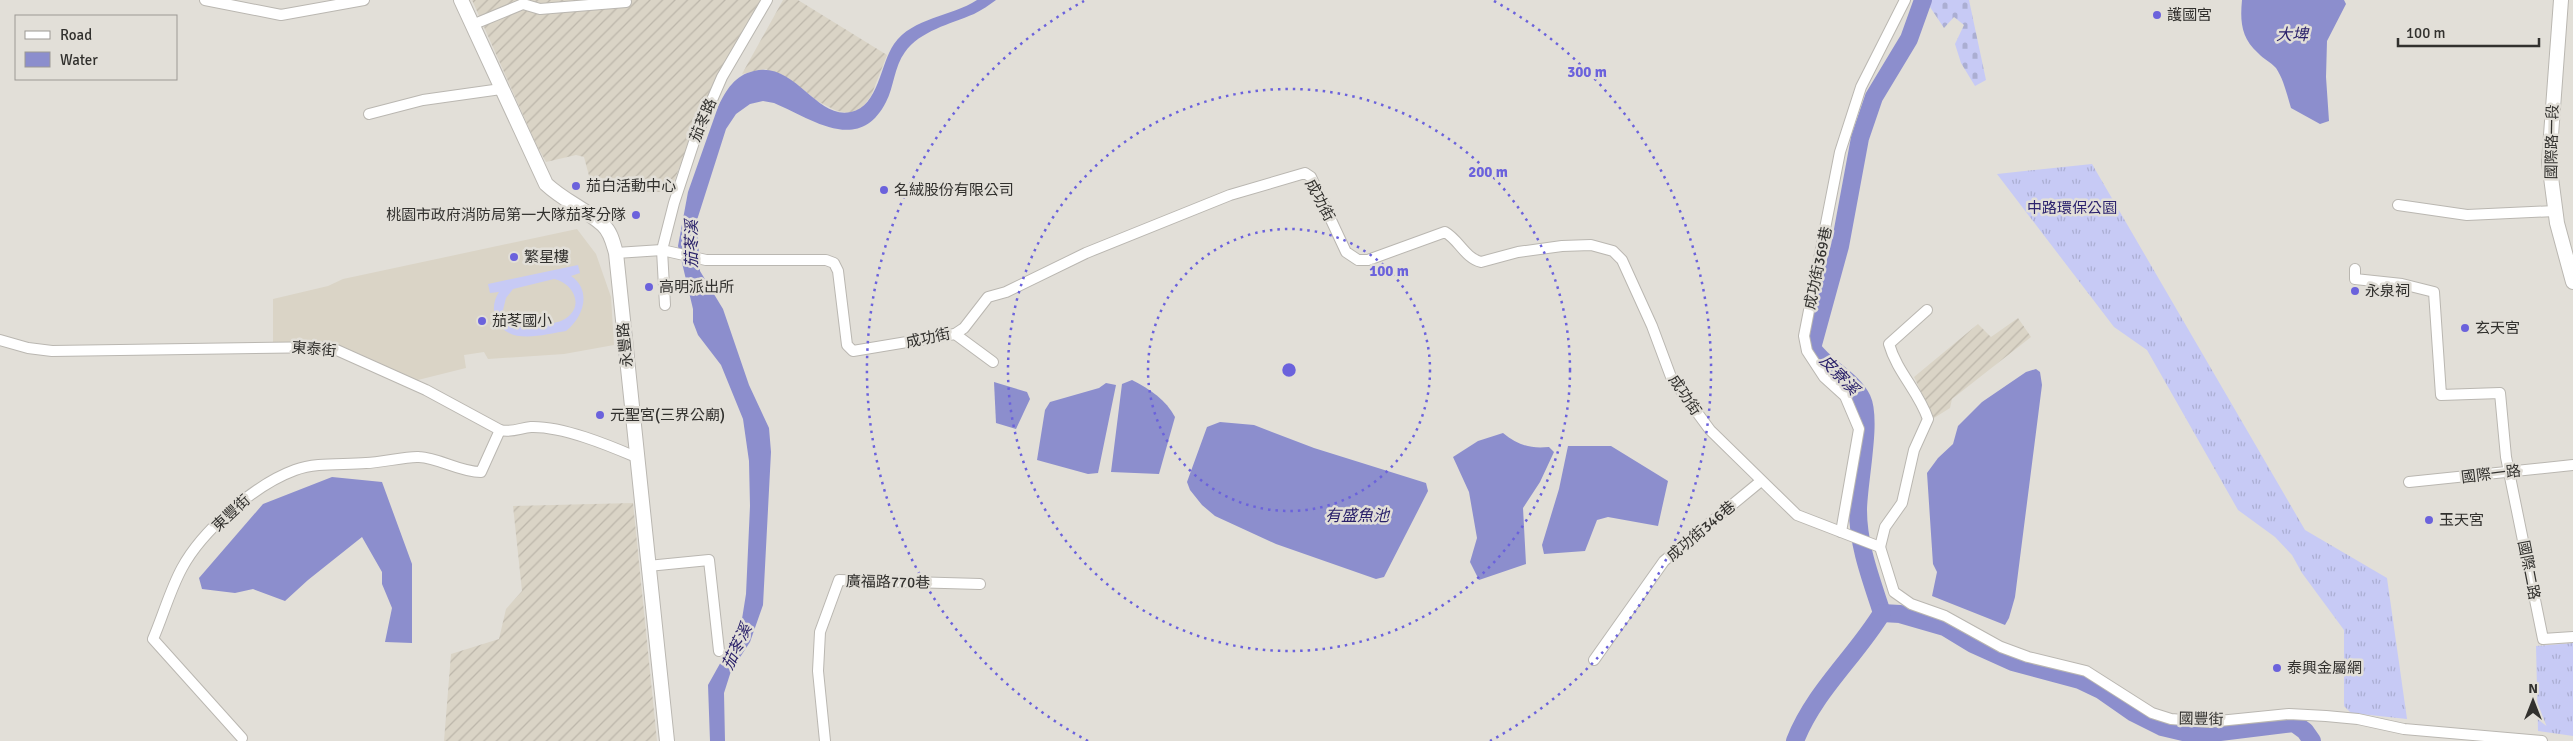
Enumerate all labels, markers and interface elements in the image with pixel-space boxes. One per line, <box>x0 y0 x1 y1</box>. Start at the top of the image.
place label: 護國宮 <box>2167 6 2212 24</box>
marker: 護國宮 <box>2151 9 2163 21</box>
legend <box>15 15 178 80</box>
scale bar <box>2398 15 2539 47</box>
text: 100 m <box>2406 24 2446 42</box>
water label: 大埤 <box>2276 25 2310 45</box>
text: Road <box>60 26 92 44</box>
text: Water <box>60 51 98 69</box>
text: 300 m <box>1567 63 1607 81</box>
street label: 茄苳路 <box>686 96 720 144</box>
street label: 國際路一段 <box>2542 104 2562 180</box>
text: 200 m <box>1468 163 1508 181</box>
street label: 成功街 <box>1301 176 1339 224</box>
place label: 茄白活動中心 <box>586 177 676 195</box>
marker: 茄白活動中心 <box>570 180 582 192</box>
place label: 名絨股份有限公司 <box>894 181 1014 199</box>
marker: 名絨股份有限公司 <box>878 184 890 196</box>
park label: 中路環保公園 <box>2027 199 2117 217</box>
place label: 桃園市政府消防局第一大隊茄苳分隊 <box>386 206 626 224</box>
marker: 桃園市政府消防局第一大隊茄苳分隊 <box>630 209 642 221</box>
water label: 茄苳溪 <box>682 218 702 268</box>
street label: 成功街369巷 <box>1800 225 1836 311</box>
place label: 繁星樓 <box>524 248 569 266</box>
marker: 繁星樓 <box>508 251 520 263</box>
text: 100 m <box>1369 262 1409 280</box>
place label: 高明派出所 <box>659 278 734 296</box>
marker: 高明派出所 <box>643 281 655 293</box>
place label: 永泉祠 <box>2365 282 2410 300</box>
marker: 永泉祠 <box>2349 285 2361 297</box>
place label: 茄苳國小 <box>492 312 552 330</box>
marker: 茄苳國小 <box>476 315 488 327</box>
place label: 玄天宮 <box>2475 319 2520 337</box>
street label: 永豐路 <box>614 322 636 368</box>
marker: 玄天宮 <box>2459 322 2471 334</box>
street label: 成功街 <box>904 325 952 351</box>
street label: 東泰街 <box>291 338 337 360</box>
water label: 皮寮溪 <box>1815 351 1864 401</box>
centre of rings <box>1280 361 1298 379</box>
street label: 成功街 <box>1665 371 1705 419</box>
place label: 元聖宮(三界公廟) <box>610 406 725 424</box>
marker: 元聖宮(三界公廟) <box>594 409 606 421</box>
street label: 國際一路 <box>2460 461 2522 487</box>
street label: 東豐街 <box>208 491 254 535</box>
street label: 成功街346巷 <box>1663 497 1739 565</box>
water label: 有盛魚池 <box>1325 506 1391 526</box>
place label: 玉天宮 <box>2439 511 2484 529</box>
marker: 玉天宮 <box>2423 514 2435 526</box>
street label: 國際二路 <box>2514 539 2544 601</box>
street label: 廣福路770巷 <box>846 572 930 592</box>
water label: 茄苳溪 <box>718 619 757 673</box>
place label: 泰興金屬網 <box>2287 659 2362 677</box>
marker: 泰興金屬網 <box>2271 662 2283 674</box>
north arrow <box>2508 676 2558 726</box>
text: N <box>2528 680 2538 697</box>
street label: 國豐街 <box>2178 710 2224 728</box>

